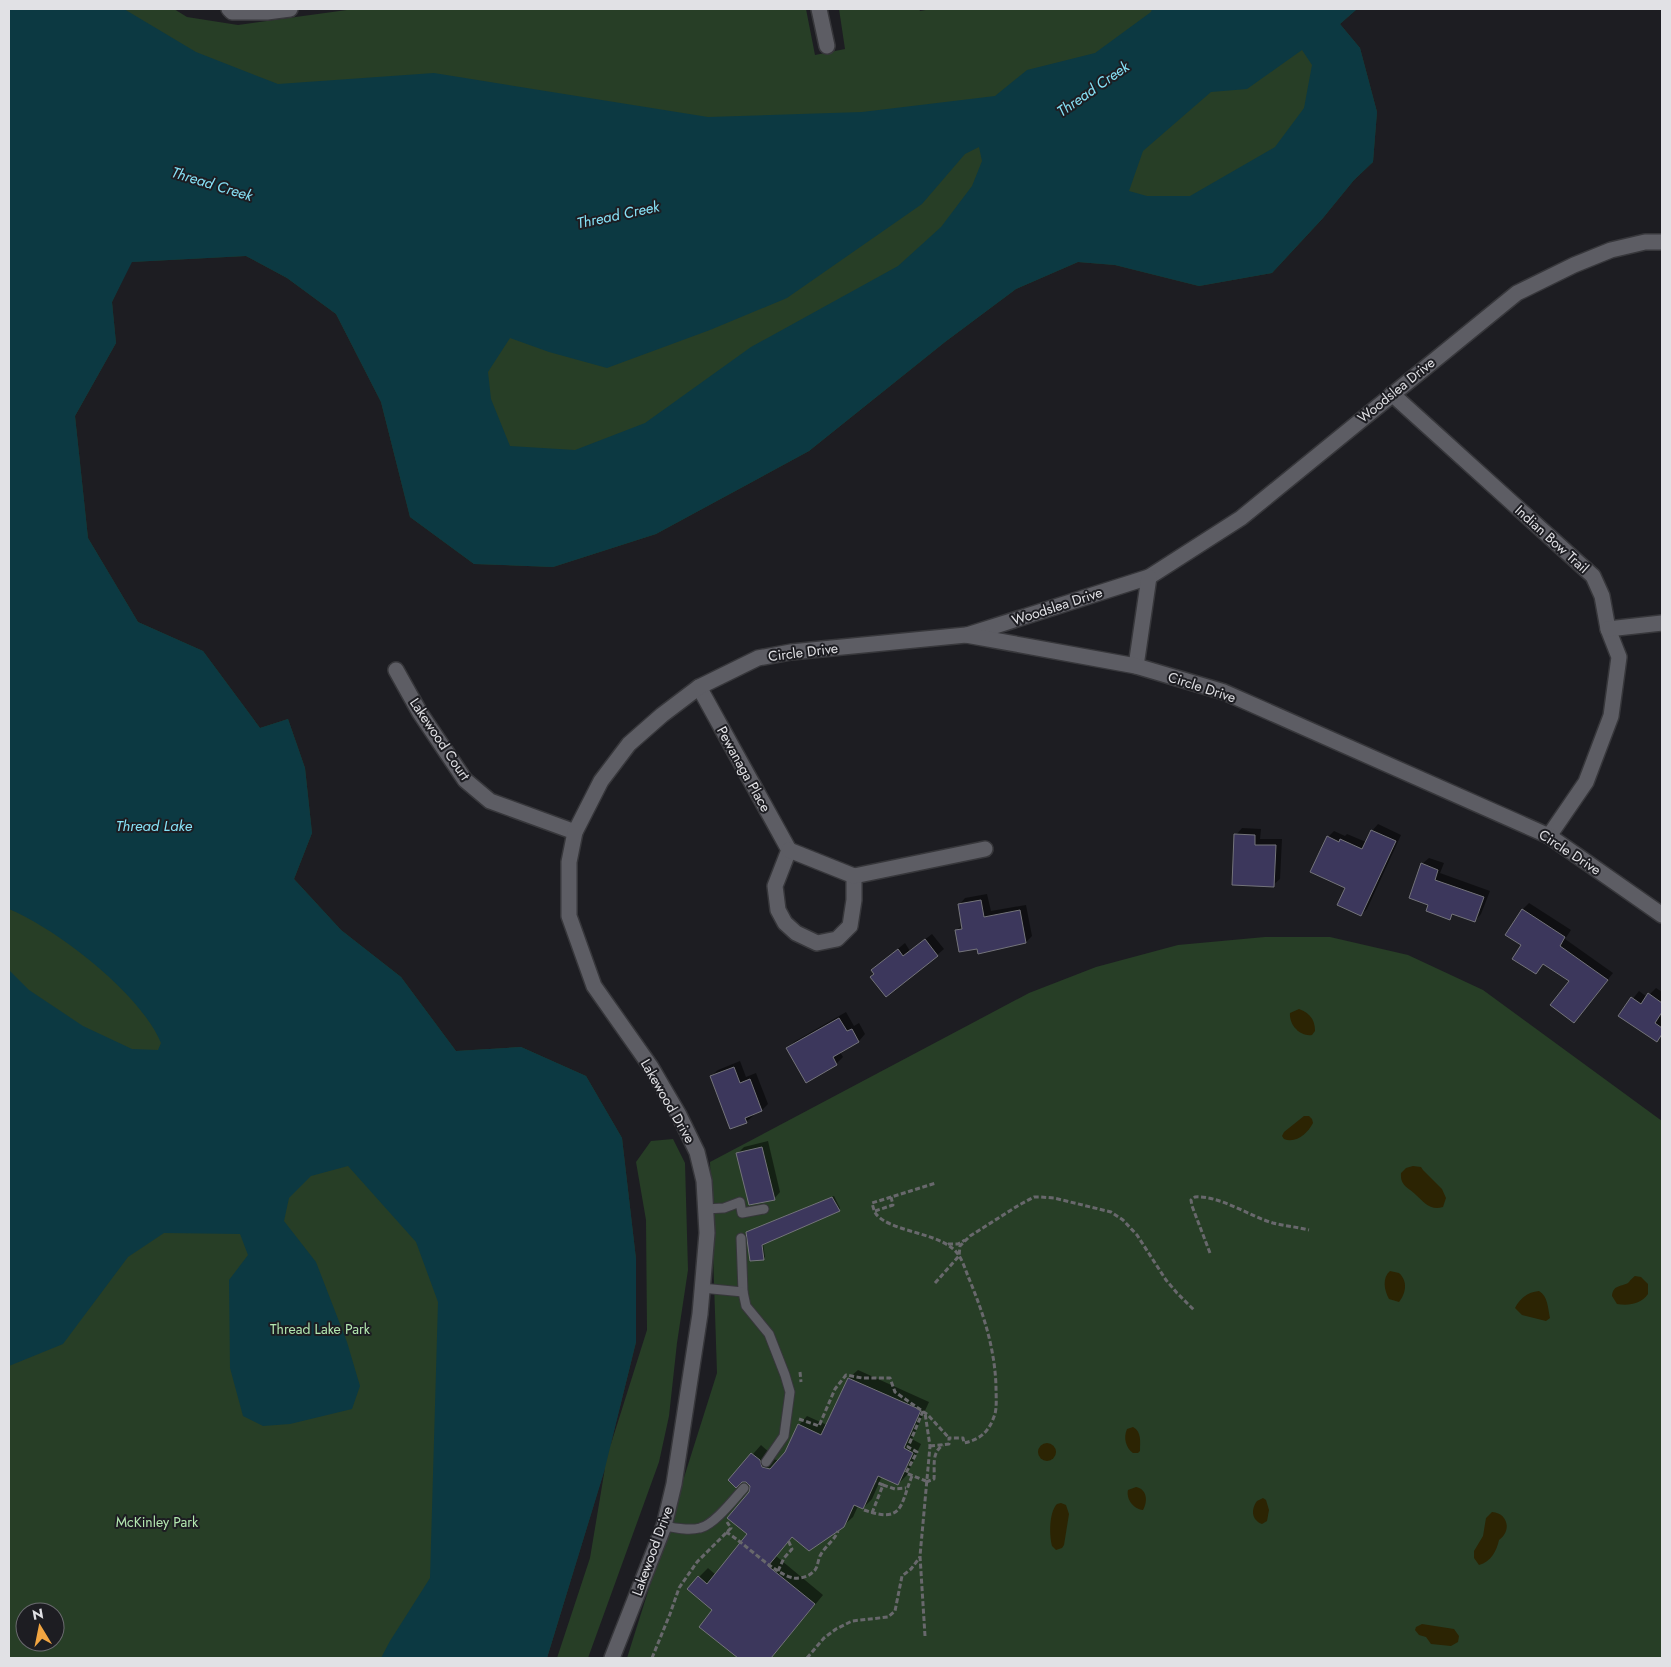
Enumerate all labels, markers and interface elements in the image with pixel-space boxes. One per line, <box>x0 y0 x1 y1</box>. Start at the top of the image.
water label: Thread Creek <box>1052 56 1134 122</box>
water label: Thread Creek <box>169 161 256 207</box>
water label: Thread Creek <box>575 195 662 234</box>
street label: Woodslea Drive <box>1353 353 1439 427</box>
street label: Indian Bow Trail <box>1511 500 1593 578</box>
street label: Woodslea Drive <box>1009 582 1105 630</box>
street label: Circle Drive <box>767 638 839 666</box>
street label: Circle Drive <box>1165 667 1239 707</box>
street label: Lakewood Court <box>405 694 475 785</box>
street label: Pewanaga Place <box>712 723 776 815</box>
water label: Thread Lake <box>116 815 193 837</box>
street label: Circle Drive <box>1535 824 1605 880</box>
street label: Lakewood Drive <box>636 1055 700 1147</box>
park label: Thread Lake Park <box>270 1319 371 1339</box>
street label: Lakewood Drive <box>627 1503 677 1599</box>
park label: McKinley Park <box>116 1512 199 1532</box>
north arrow <box>15 1602 65 1652</box>
text: N <box>31 1603 45 1625</box>

